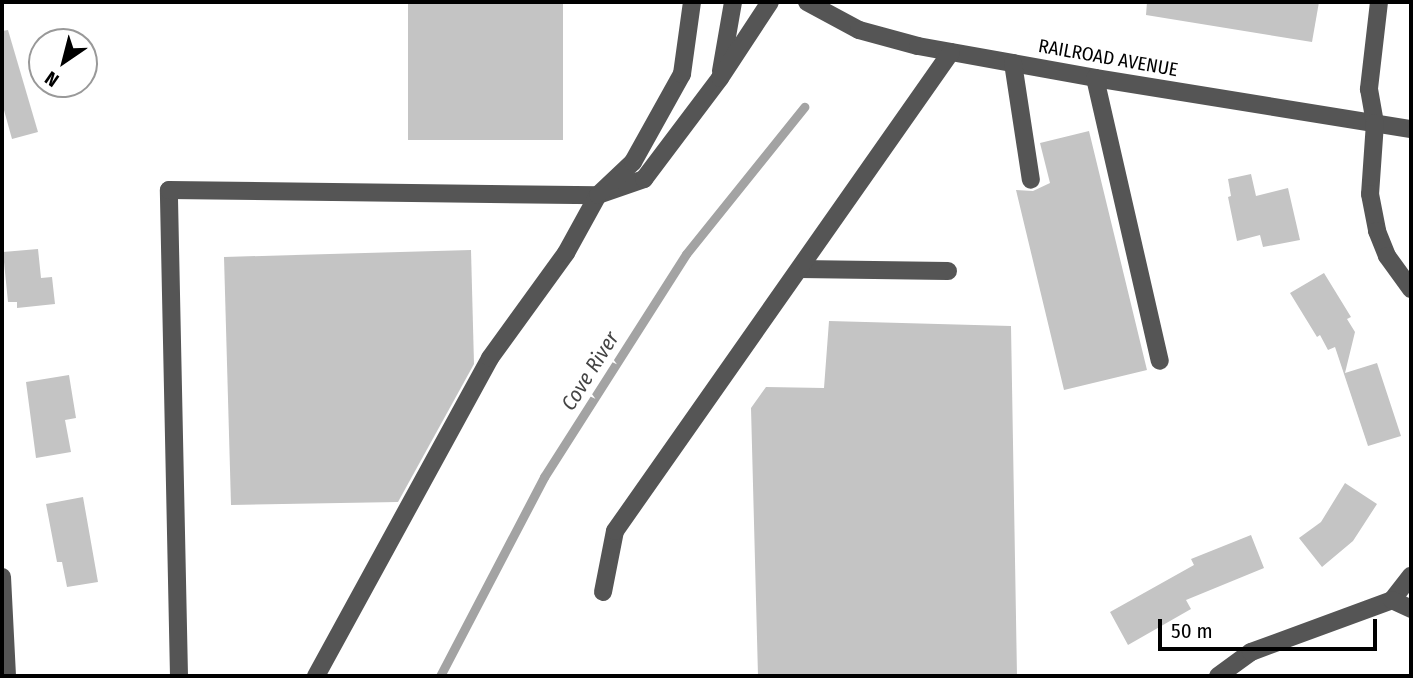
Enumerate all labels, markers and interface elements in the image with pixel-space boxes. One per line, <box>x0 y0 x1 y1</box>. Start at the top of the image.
north arrow <box>28 28 98 98</box>
street label: RAILROAD AVENUE <box>1037 35 1179 81</box>
text: N <box>41 66 63 92</box>
water label: Cove River <box>556 327 624 415</box>
scale bar <box>1161 604 1380 648</box>
text: 50 m <box>1171 618 1213 644</box>

